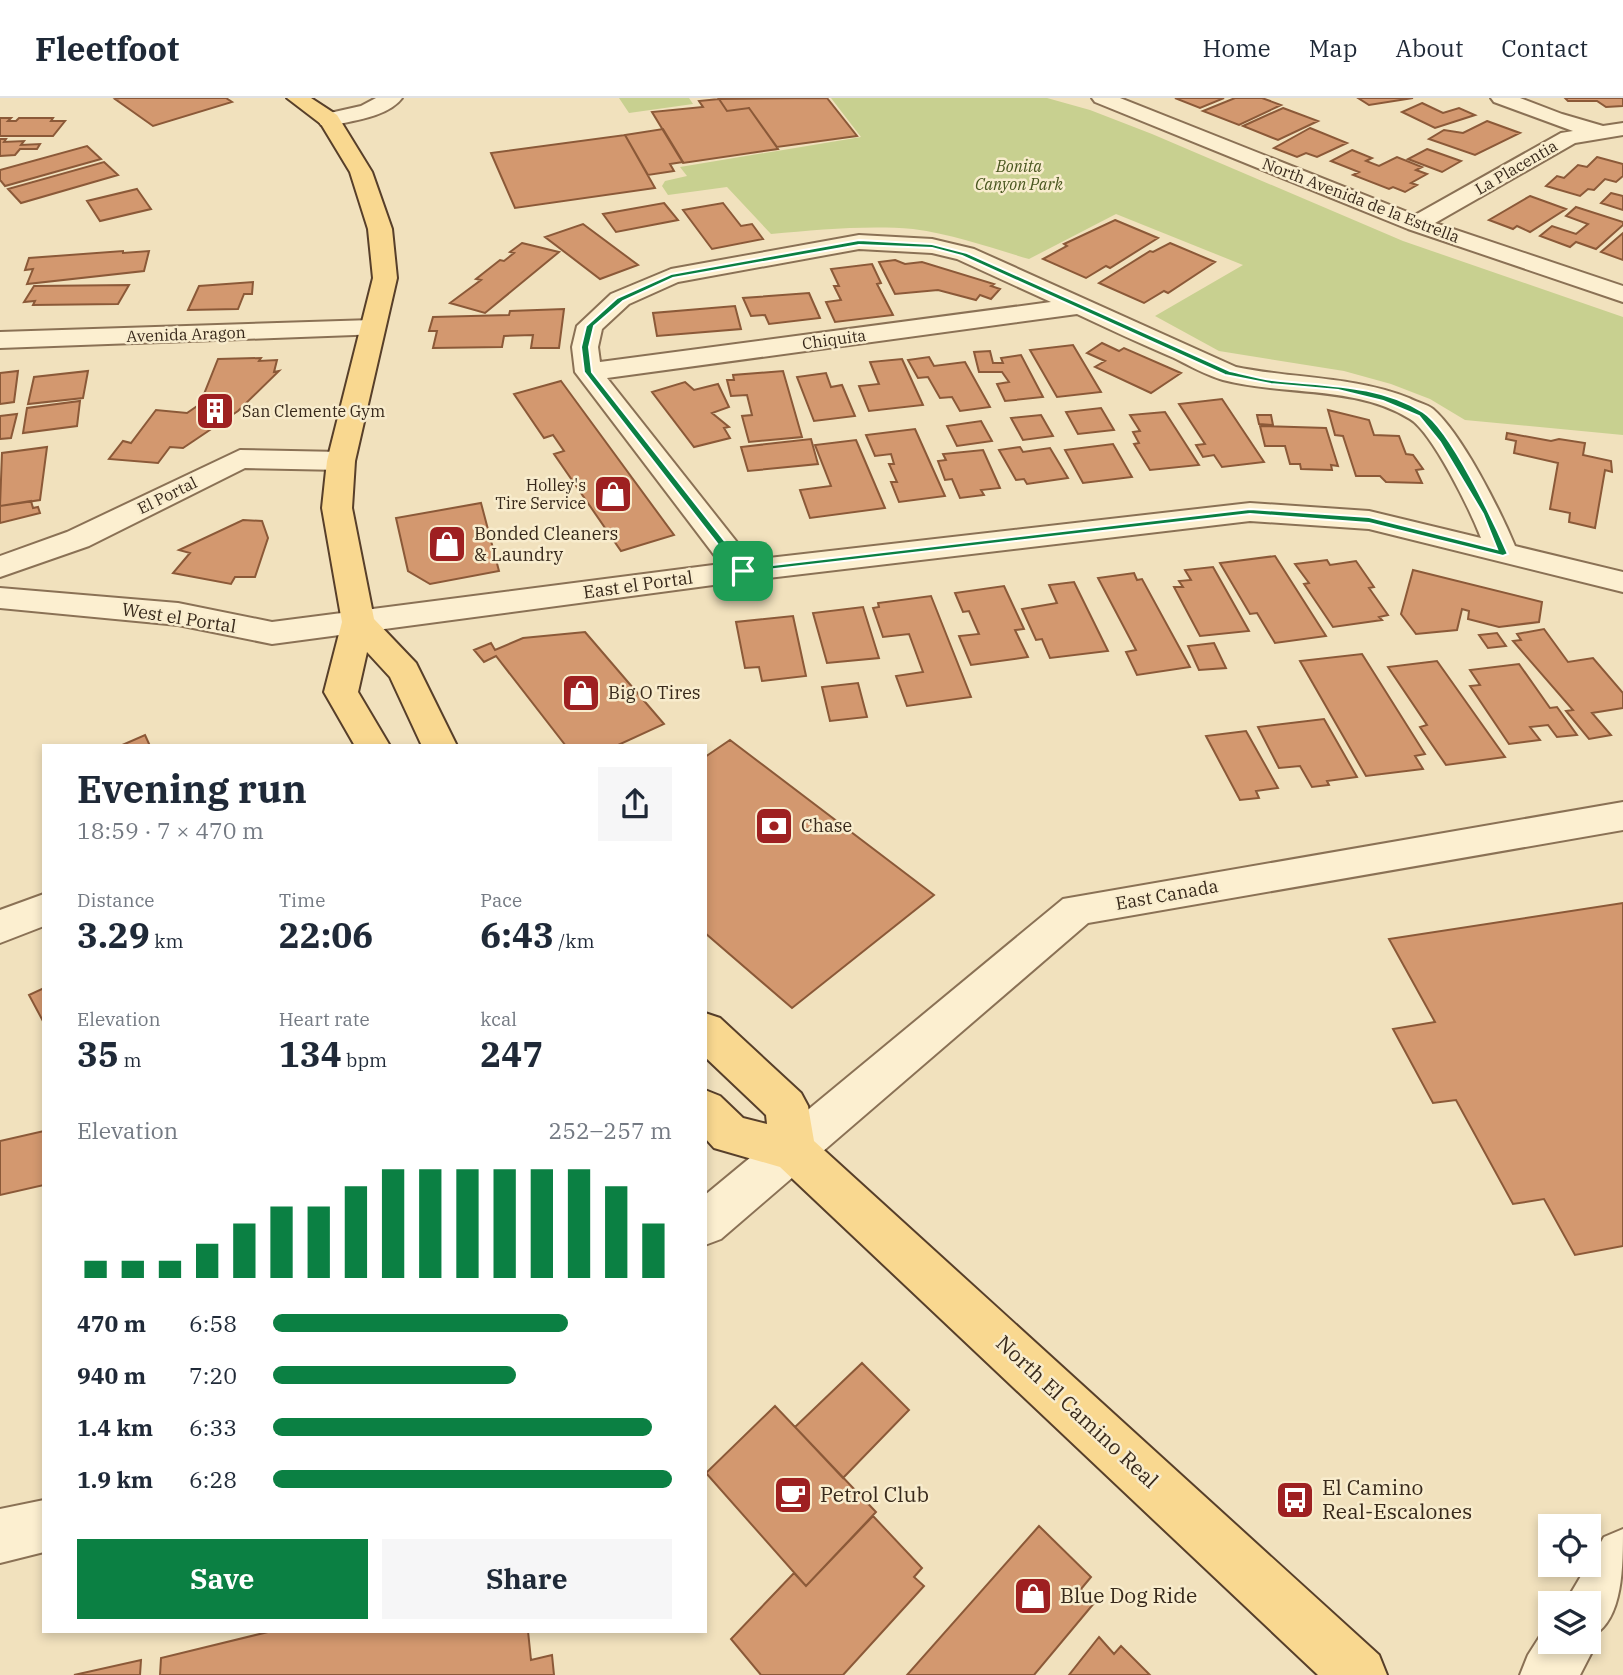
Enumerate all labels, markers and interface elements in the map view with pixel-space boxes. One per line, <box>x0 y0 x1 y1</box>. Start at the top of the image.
text: Fleetfoot <box>35 27 179 70</box>
text: Home <box>1203 32 1271 64</box>
text: Map <box>1309 32 1357 64</box>
text: About <box>1395 32 1463 64</box>
text: Contact <box>1501 32 1588 64</box>
street label: La Placentia <box>1471 135 1561 199</box>
street label: North Avenida de la Estrella <box>1259 153 1463 247</box>
park label: Bonita Canyon Park <box>975 156 1063 194</box>
street label: Avenida Aragon <box>126 322 246 346</box>
street label: Chiquita <box>801 325 867 353</box>
building icon: San Clemente Gym <box>194 390 236 432</box>
place label: San Clemente Gym <box>242 401 385 421</box>
street label: El Portal <box>134 472 200 518</box>
shop icon: Holley's Tire Service <box>592 473 634 515</box>
place label: Holley's Tire Service <box>495 475 586 513</box>
place label: Bonded Cleaners & Laundry <box>474 522 618 566</box>
shop icon: Bonded Cleaners & Laundry <box>426 523 468 565</box>
pin <box>713 541 773 601</box>
icon: arrive <box>724 552 762 590</box>
street label: East el Portal <box>582 565 694 604</box>
street label: West el Portal <box>120 597 238 638</box>
shop icon: Big O Tires <box>560 672 602 714</box>
place label: Big O Tires <box>608 681 701 704</box>
text: Evening run <box>77 764 307 813</box>
button: share <box>598 767 672 841</box>
bank icon: Chase <box>753 805 795 847</box>
place label: Chase <box>801 814 852 837</box>
text: 18:59 · 7 × 470 m <box>77 815 264 845</box>
street label: East Canada <box>1114 874 1220 915</box>
text: Distance <box>77 888 155 912</box>
text: Time <box>279 888 325 912</box>
text: Pace <box>480 888 522 912</box>
text: 3.29 <box>77 912 150 958</box>
text: 22:06 <box>279 912 373 958</box>
text: 6:43 <box>480 912 554 958</box>
text: km <box>150 929 184 953</box>
text: /km <box>554 929 595 953</box>
text: Elevation <box>77 1007 161 1031</box>
text: Heart rate <box>279 1007 370 1031</box>
text: kcal <box>480 1007 517 1031</box>
text: 35 <box>77 1031 119 1077</box>
text: 134 <box>279 1031 342 1077</box>
text: 247 <box>480 1031 543 1077</box>
text: m <box>119 1048 142 1072</box>
text: bpm <box>342 1048 387 1072</box>
text: Elevation <box>77 1115 178 1145</box>
text: 252–257 m <box>548 1115 672 1145</box>
text: 470 m <box>77 1308 146 1338</box>
text: 6:58 <box>189 1308 237 1338</box>
street label: North El Camino Real <box>991 1329 1165 1494</box>
text: 940 m <box>77 1360 146 1390</box>
text: 7:20 <box>189 1360 237 1390</box>
text: 1.4 km <box>77 1412 153 1442</box>
text: 6:33 <box>189 1412 237 1442</box>
text: 1.9 km <box>77 1464 153 1494</box>
text: 6:28 <box>189 1464 237 1494</box>
place label: El Camino Real-Escalones <box>1322 1473 1472 1525</box>
cafe icon: Petrol Club <box>772 1474 814 1516</box>
bus stop icon: El Camino Real-Escalones <box>1274 1479 1316 1521</box>
place label: Petrol Club <box>820 1480 929 1508</box>
map controls <box>1538 1514 1601 1654</box>
button: locate <box>1538 1514 1601 1577</box>
button: Save <box>77 1539 368 1619</box>
button: Share <box>382 1539 672 1619</box>
shop icon: Blue Dog Ride <box>1012 1575 1054 1617</box>
place label: Blue Dog Ride <box>1060 1581 1197 1609</box>
button: layers <box>1538 1591 1601 1654</box>

